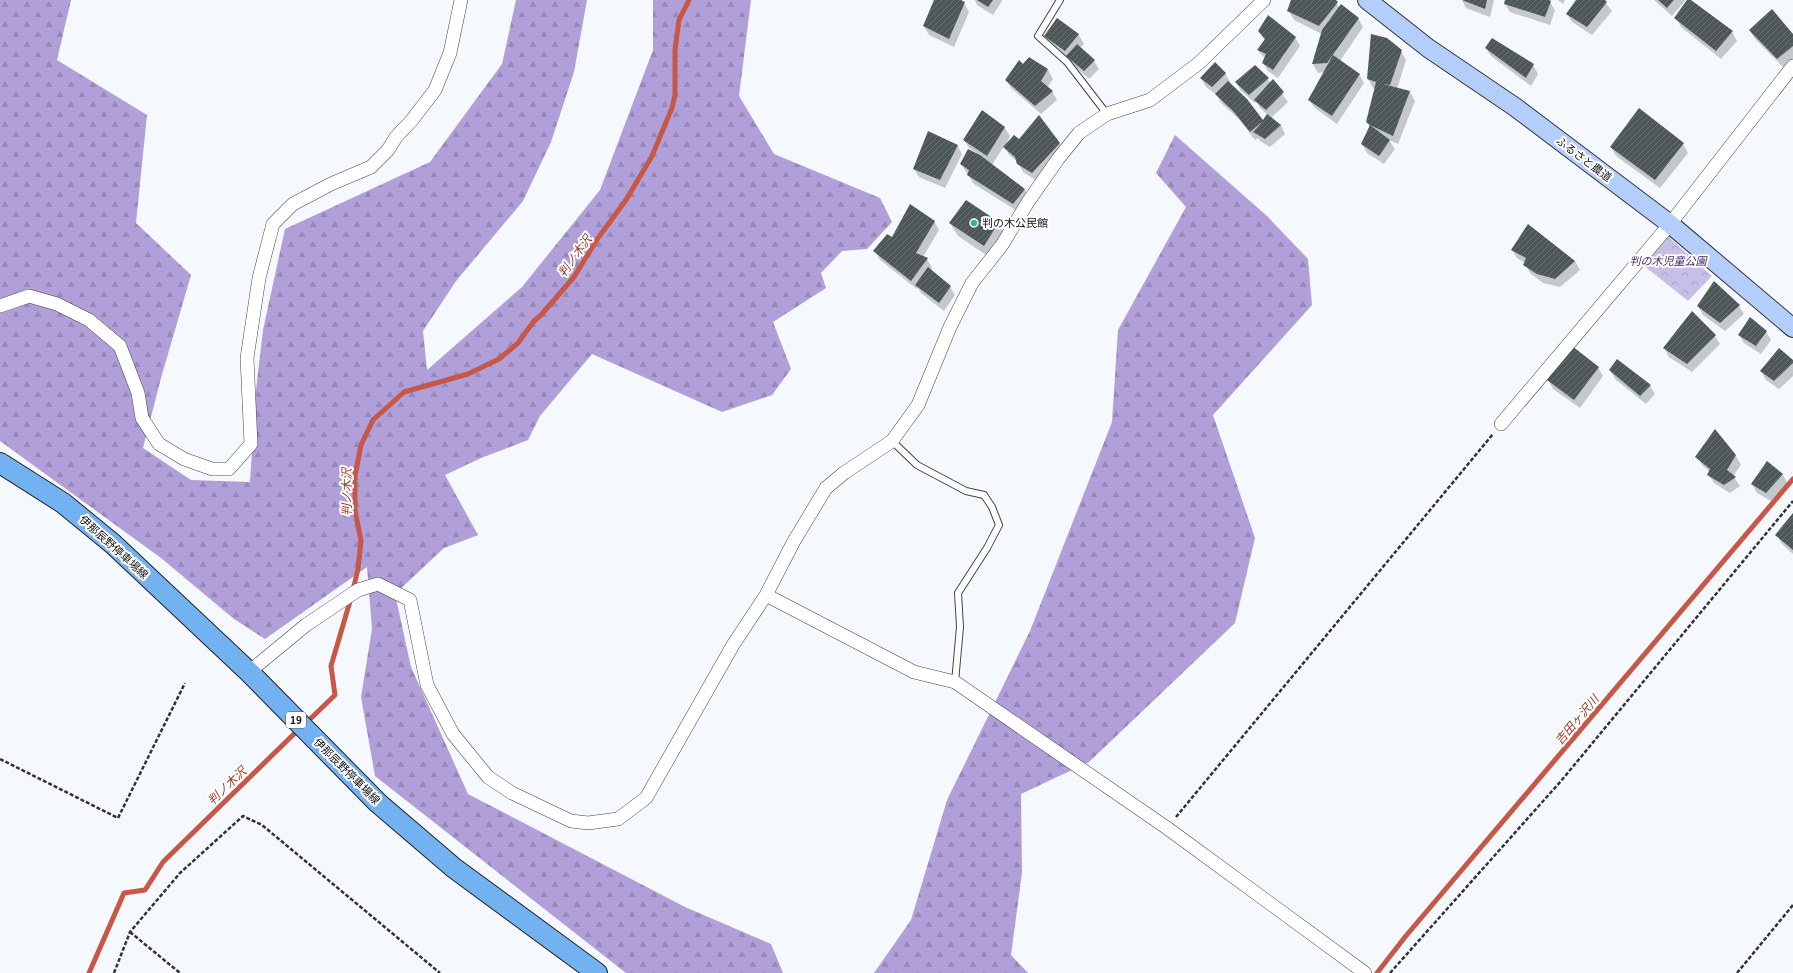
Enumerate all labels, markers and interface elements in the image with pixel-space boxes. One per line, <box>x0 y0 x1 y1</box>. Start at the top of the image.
street label: ふるさと農道 <box>1553 132 1616 184</box>
place label: 判の木公民館 <box>982 214 1048 230</box>
marker: 判の木公民館 <box>969 218 979 228</box>
water label: 判ノ木沢 <box>553 229 596 280</box>
park label: 判の木児童公園 <box>1630 252 1708 268</box>
water label: 判ノ木沢 <box>337 466 354 516</box>
street label: 伊那辰野停車場線 <box>77 511 153 582</box>
water label: 吉田ヶ沢川 <box>1550 689 1603 747</box>
road number: 19 <box>286 712 306 728</box>
street label: 伊那辰野停車場線 <box>311 734 384 807</box>
water label: 判ノ木沢 <box>203 761 251 808</box>

